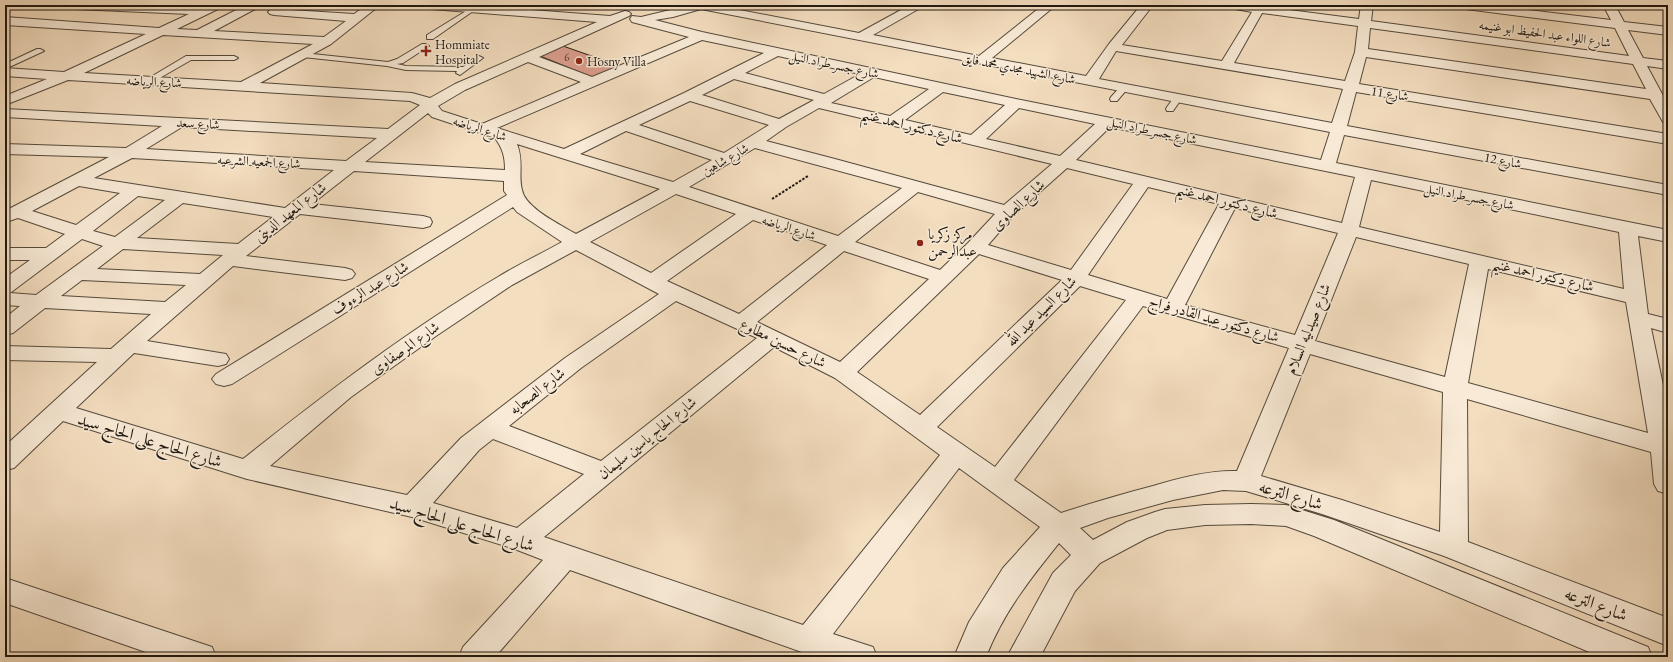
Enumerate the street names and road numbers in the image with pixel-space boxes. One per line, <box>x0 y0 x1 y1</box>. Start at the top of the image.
street label: شارع اللواء عبد الحفيظ ابو غنيمه <box>1477 16 1612 54</box>
street label: شارع جسر طراد النيل <box>787 47 880 85</box>
street label: شارع الشهيد مجدي محمد فايق <box>960 49 1077 91</box>
street label: شارع الرياضه <box>126 72 182 94</box>
street label: شارع 11 <box>1370 82 1410 108</box>
street label: شارع دكتور احمد غنيم <box>858 104 965 153</box>
street label: شارع الرياضه <box>450 112 509 148</box>
street label: شارع جسر طراد النيل <box>1105 113 1198 151</box>
street label: شارع سعد <box>176 114 220 136</box>
street label: شارع شاهين <box>699 139 753 182</box>
street label: شارع 12 <box>1482 149 1523 175</box>
street label: شارع الجمعيه الشرعيه <box>217 151 301 175</box>
street label: شارع الصاوى <box>987 175 1051 237</box>
street label: شارع المعهد الدينى <box>250 177 332 249</box>
street label: شارع دكتور احمد غنيم <box>1173 179 1280 228</box>
street label: شارع جسر طراد النيل <box>1422 179 1515 216</box>
street label: شارع الرياضه <box>759 211 818 247</box>
street label: شارع دكتور احمد غنيم <box>1489 254 1596 301</box>
street label: شارع عبد الرءوف <box>328 256 414 322</box>
street label: شارع السيد عبد الله <box>1000 270 1083 353</box>
street label: شارع صيدليه السلام <box>1281 280 1338 379</box>
street label: شارع دكتور عبد القادر فراج <box>1146 291 1282 350</box>
street label: شارع حسين مطاوع <box>735 314 829 375</box>
street label: شارع المرصفاوى <box>367 317 445 382</box>
street label: شارع الصحابه <box>505 363 571 421</box>
street label: شارع الحاج ياسين سليمان <box>594 392 702 486</box>
street label: شارع الحاج على الحاج سيد <box>73 407 225 477</box>
street label: شارع الترعه <box>1255 474 1326 519</box>
street label: شارع الحاج على الحاج سيد <box>385 491 537 561</box>
street label: شارع الترعه <box>1560 581 1631 630</box>

